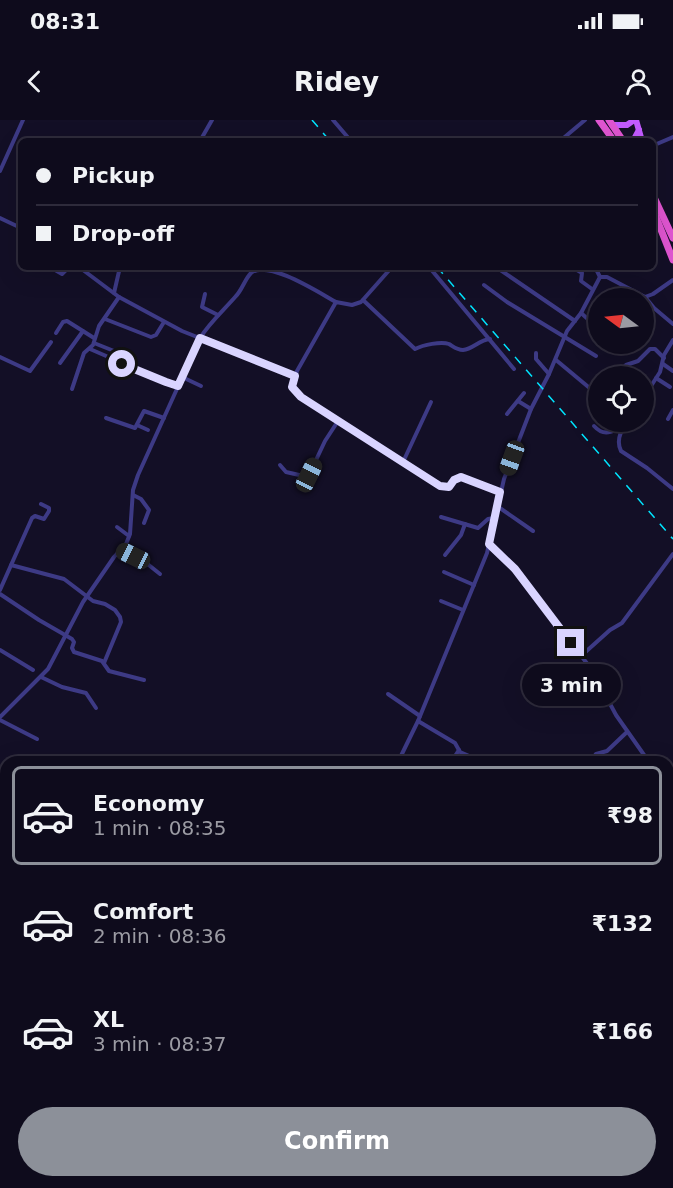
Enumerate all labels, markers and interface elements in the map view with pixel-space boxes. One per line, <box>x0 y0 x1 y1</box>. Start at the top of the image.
text: 08:31 <box>30 9 100 34</box>
icon: back <box>18 65 51 98</box>
icon: person <box>622 65 655 98</box>
text: Ridey <box>294 66 379 97</box>
text: Pickup <box>72 163 155 188</box>
text: Drop-off <box>72 221 174 246</box>
north arrow <box>588 288 654 354</box>
map controls <box>588 288 654 432</box>
route start <box>108 350 135 377</box>
button: locate <box>588 366 654 432</box>
car <box>497 438 527 478</box>
car <box>293 455 325 495</box>
car <box>113 540 153 572</box>
route end <box>557 629 584 656</box>
callout: 3 min <box>522 664 620 706</box>
text: 3 min <box>540 673 603 697</box>
icon: car <box>21 789 75 843</box>
text: Economy <box>93 791 204 816</box>
text: ₹98 <box>607 803 653 828</box>
text: 1 min · 08:35 <box>93 816 227 840</box>
icon: car <box>21 897 75 951</box>
text: Comfort <box>93 899 193 924</box>
text: ₹132 <box>592 911 653 936</box>
text: 2 min · 08:36 <box>93 924 227 948</box>
icon: car <box>21 1005 75 1059</box>
text: XL <box>93 1007 124 1032</box>
text: ₹166 <box>592 1019 653 1044</box>
text: 3 min · 08:37 <box>93 1032 227 1056</box>
button: Confirm <box>18 1107 656 1176</box>

